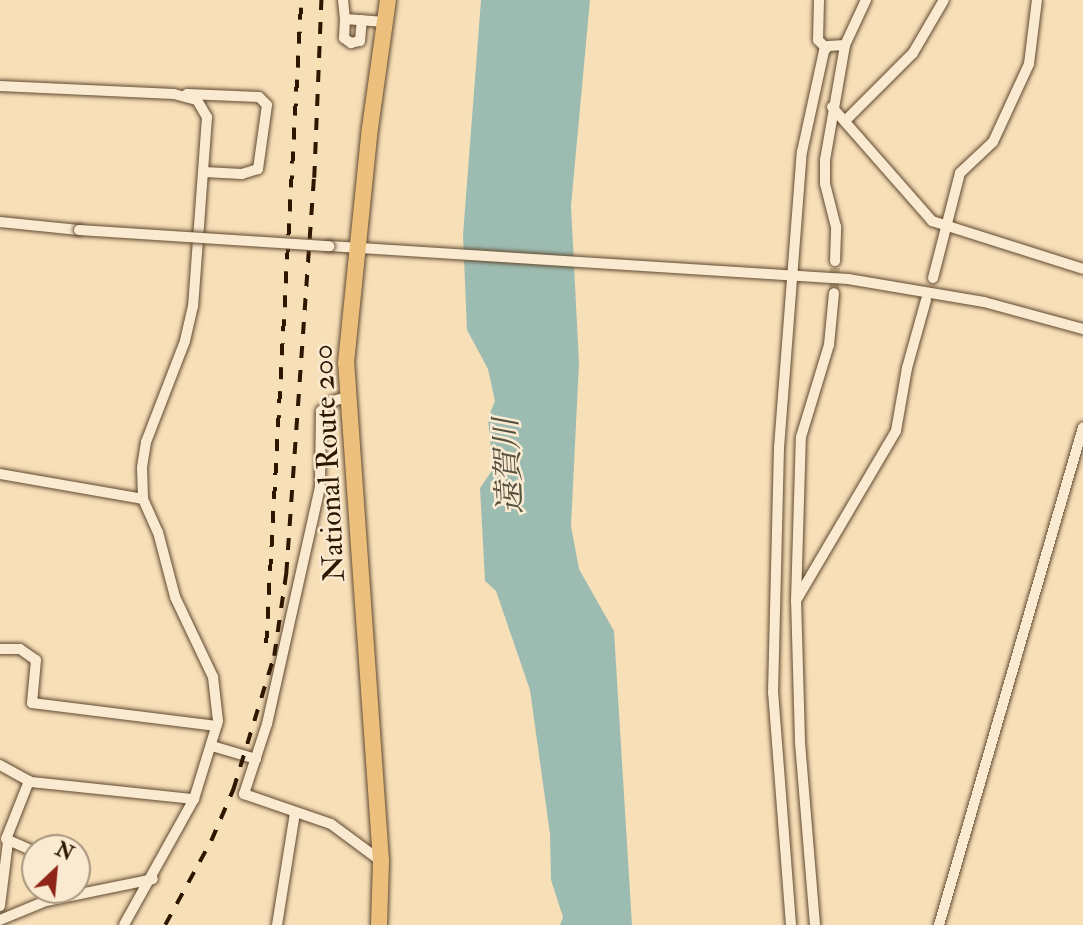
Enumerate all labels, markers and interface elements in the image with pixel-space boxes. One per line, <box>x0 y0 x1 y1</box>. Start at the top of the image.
street label: National Route 200 <box>305 343 353 583</box>
water label: 遠賀川 <box>487 417 531 515</box>
north arrow <box>21 834 91 904</box>
text: N <box>51 837 77 866</box>

